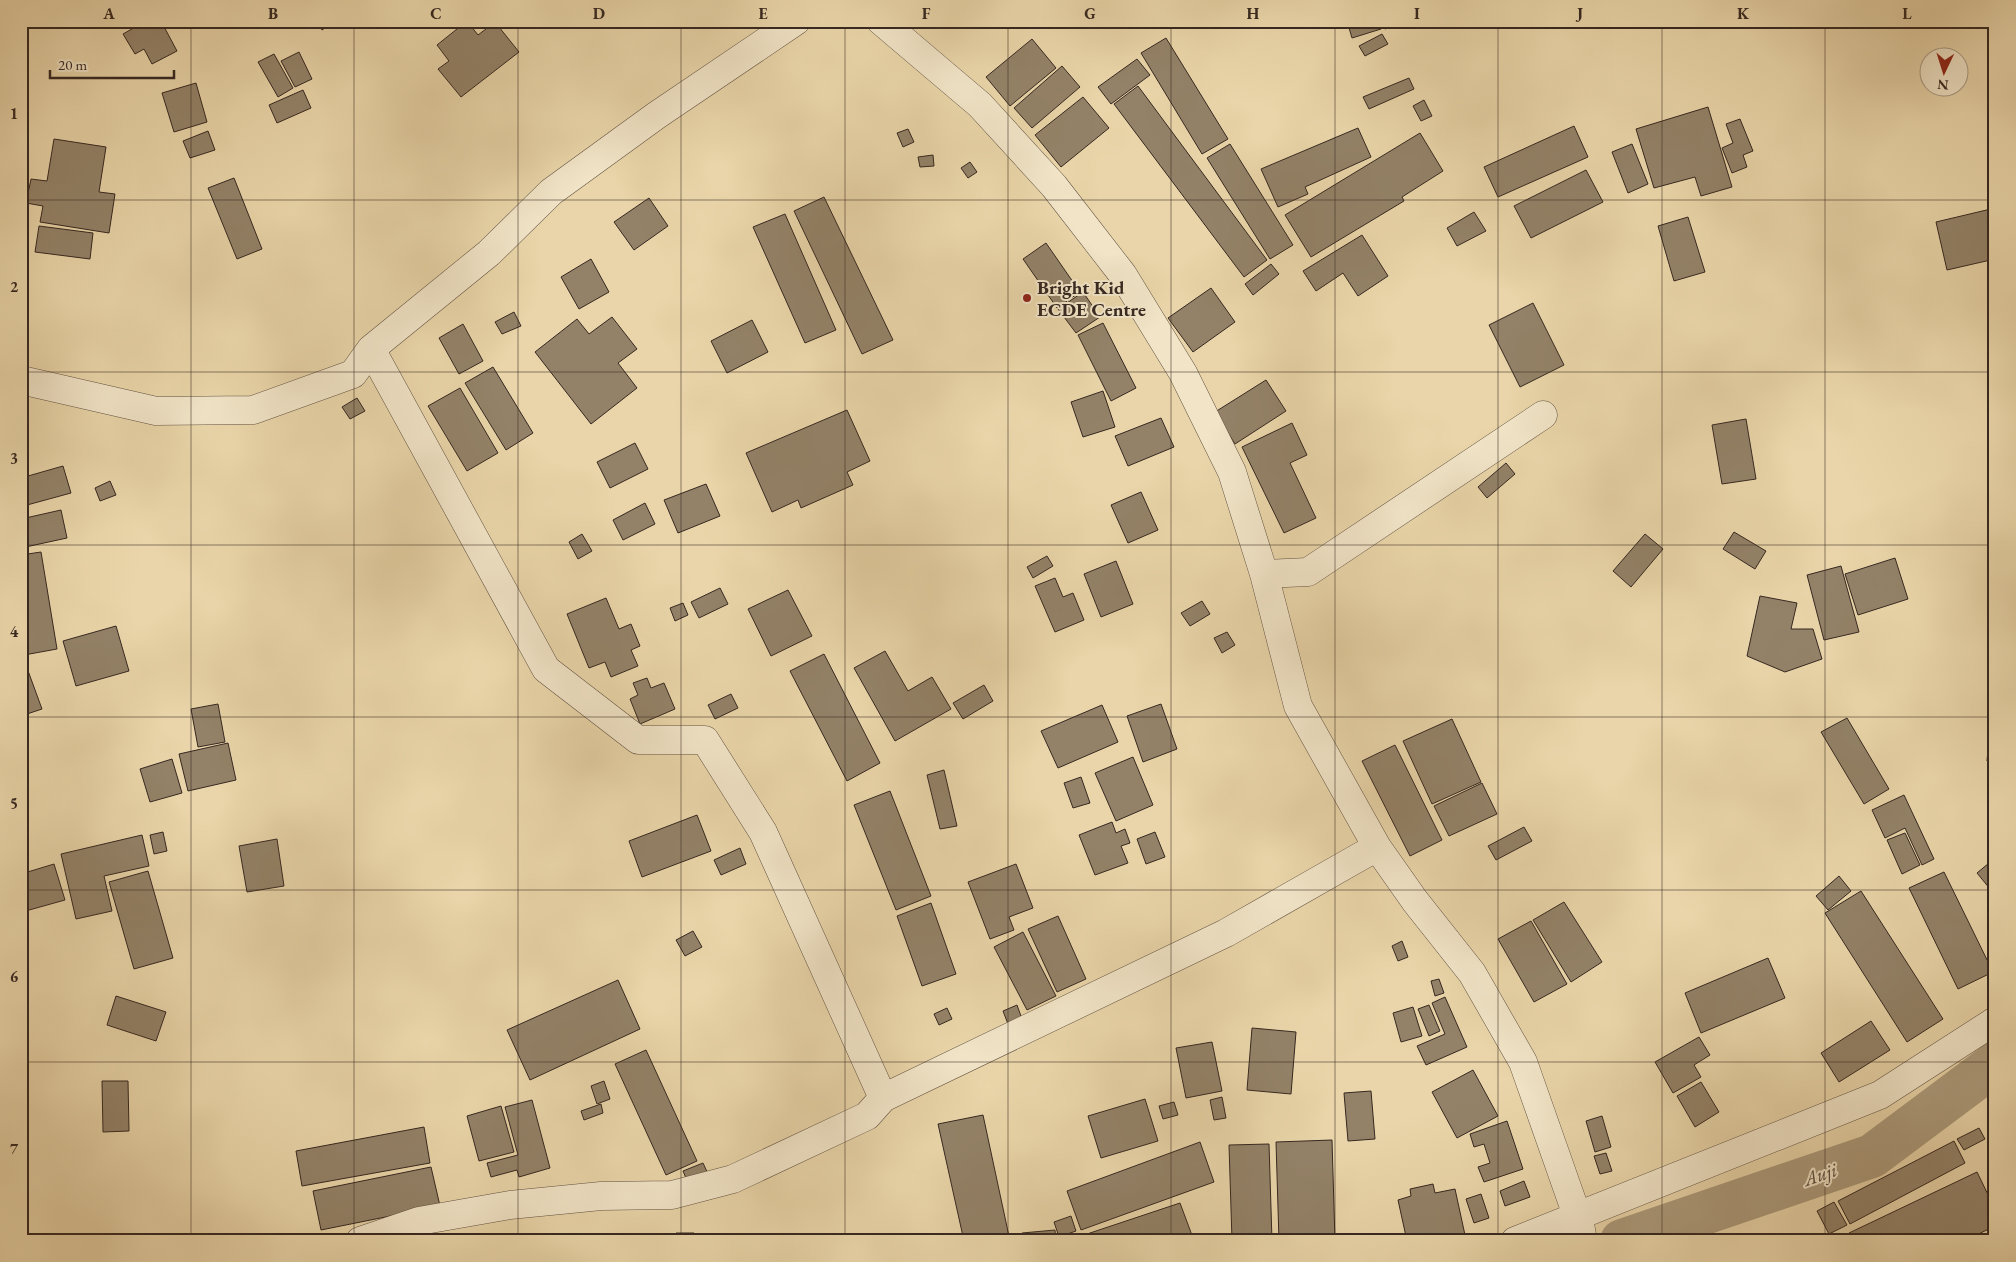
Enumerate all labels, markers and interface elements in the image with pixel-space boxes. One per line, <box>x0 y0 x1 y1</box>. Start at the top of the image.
text: A <box>102 3 115 24</box>
text: B <box>268 3 278 24</box>
text: C <box>430 3 442 24</box>
text: D <box>593 3 605 24</box>
text: E <box>758 3 768 24</box>
text: F <box>922 3 931 24</box>
text: G <box>1084 3 1096 24</box>
text: H <box>1247 3 1260 24</box>
text: I <box>1414 3 1420 24</box>
text: J <box>1575 3 1583 24</box>
text: K <box>1737 3 1750 24</box>
text: L <box>1902 3 1912 24</box>
scale bar <box>50 48 174 80</box>
north arrow <box>1918 48 1968 98</box>
text: 20 m <box>58 55 87 74</box>
text: N <box>1936 76 1949 94</box>
text: 1 <box>10 103 18 124</box>
place label: Bright Kid ECDE Centre <box>1037 275 1146 322</box>
text: 2 <box>10 276 19 297</box>
marker: Bright Kid ECDE Centre <box>1021 292 1033 304</box>
text: 3 <box>10 448 18 469</box>
text: 4 <box>10 621 19 642</box>
text: 5 <box>10 793 18 814</box>
text: 6 <box>10 966 19 987</box>
text: 7 <box>10 1138 19 1159</box>
water label: Auji <box>1798 1156 1841 1192</box>

